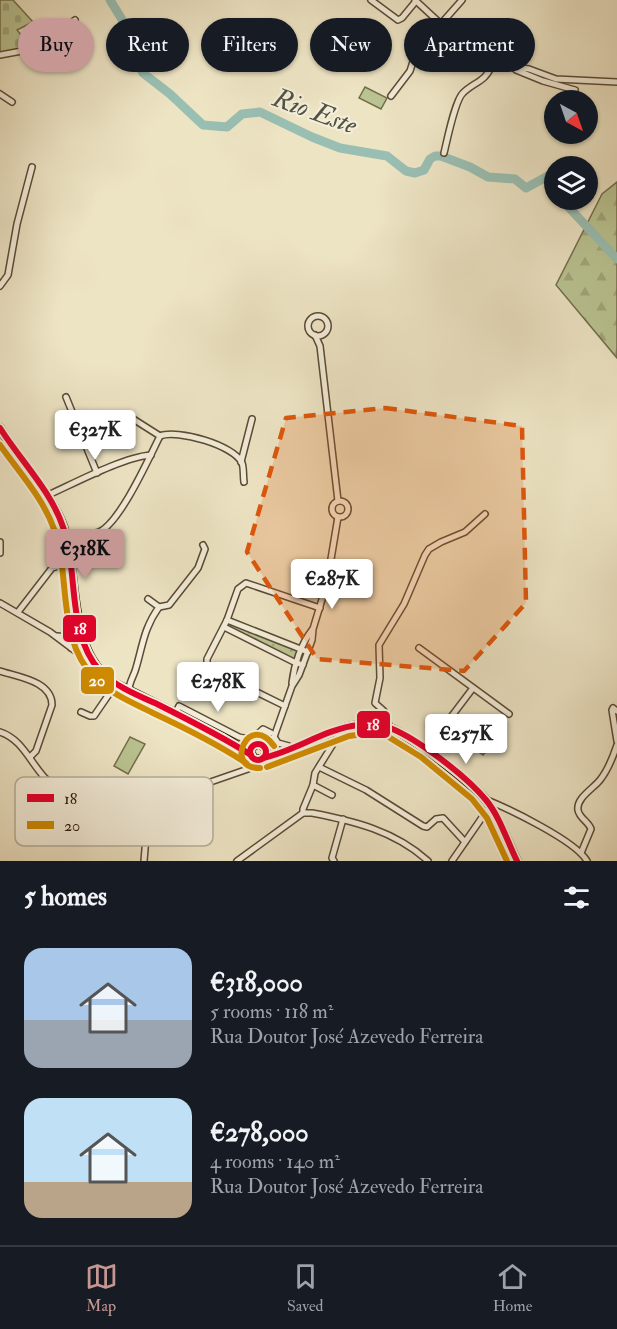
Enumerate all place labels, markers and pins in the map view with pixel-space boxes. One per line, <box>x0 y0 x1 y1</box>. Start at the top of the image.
pin: €327K <box>53 410 137 461</box>
pin: €318K <box>43 529 127 580</box>
pin: €287K <box>290 559 374 610</box>
pin: €278K <box>176 662 260 713</box>
pin: €257K <box>424 714 508 765</box>

